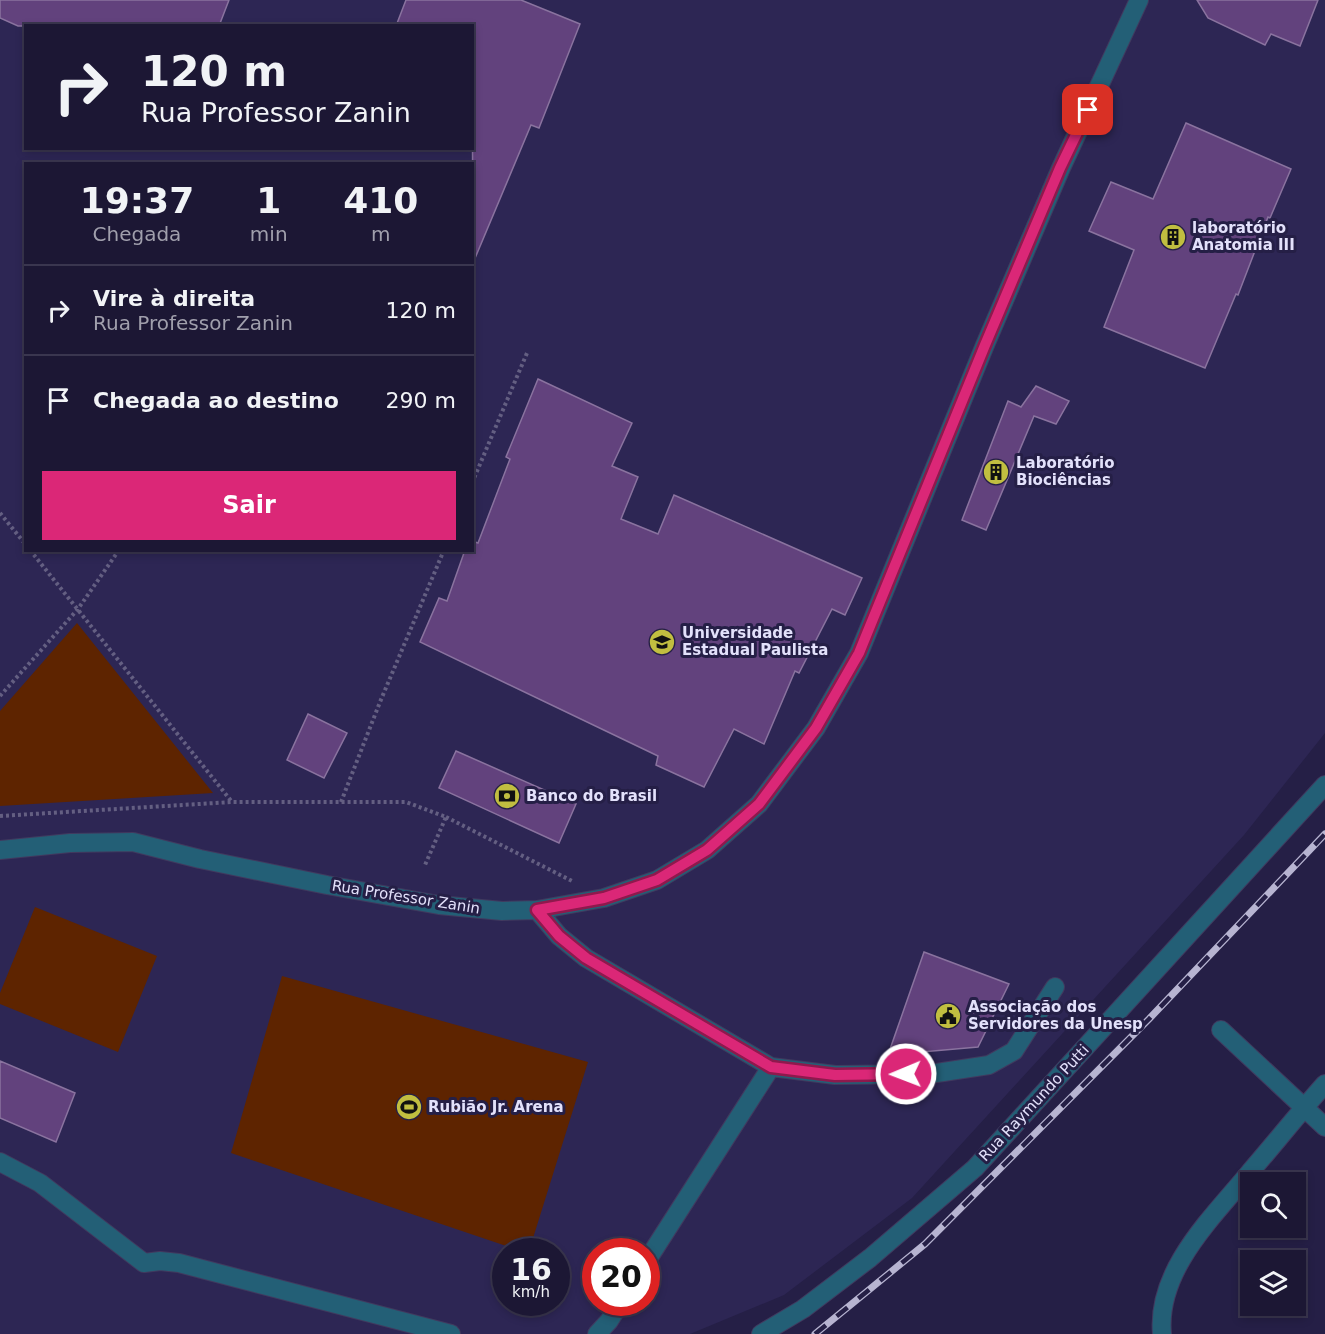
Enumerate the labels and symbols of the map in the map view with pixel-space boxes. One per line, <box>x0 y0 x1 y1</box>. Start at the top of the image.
pin <box>1062 84 1113 135</box>
place label: laboratório Anatomia III <box>1192 219 1295 254</box>
building icon: laboratório Anatomia III <box>1158 222 1188 252</box>
place label: Laboratório Biociências <box>1016 454 1115 489</box>
building icon: Laboratório Biociências <box>981 457 1011 487</box>
place label: Universidade Estadual Paulista <box>682 624 828 659</box>
school or university icon: Universidade Estadual Paulista <box>647 627 677 657</box>
bank icon: Banco do Brasil <box>492 781 522 811</box>
place label: Banco do Brasil <box>526 787 657 805</box>
street label: Rua Professor Zanin <box>331 876 481 918</box>
place label: Associação dos Servidores da Unesp <box>968 998 1143 1033</box>
public building icon: Associação dos Servidores da Unesp <box>933 1001 963 1031</box>
street label: Rua Raymundo Putti <box>975 1041 1093 1165</box>
position arrow <box>874 1042 938 1106</box>
sports icon: Rubião Jr. Arena <box>394 1092 424 1122</box>
place label: Rubião Jr. Arena <box>428 1098 564 1116</box>
speed limit sign: 20 <box>582 1238 660 1316</box>

